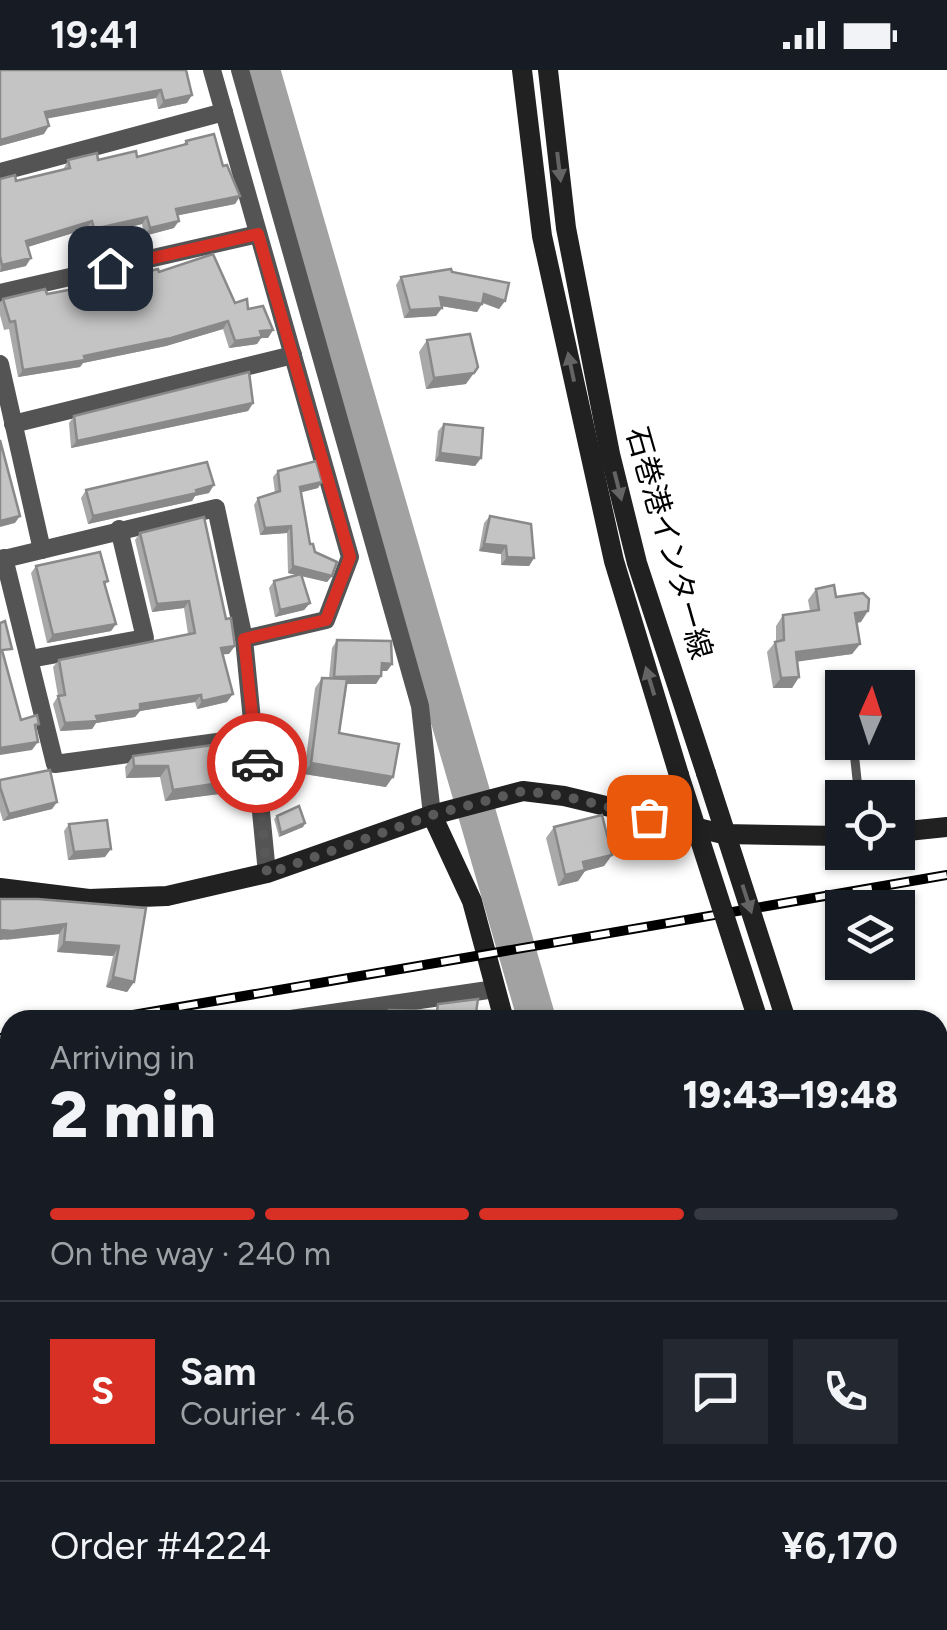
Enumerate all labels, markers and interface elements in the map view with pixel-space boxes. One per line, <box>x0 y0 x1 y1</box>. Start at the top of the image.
text: 19:41 <box>50 12 140 58</box>
one-way arrow <box>551 151 567 183</box>
pin <box>68 226 153 311</box>
icon: home <box>83 241 138 296</box>
one-way arrow <box>562 351 578 382</box>
street label: 石巻港インター線 <box>619 422 720 663</box>
one-way arrow <box>611 471 626 502</box>
one-way arrow <box>642 666 657 696</box>
north arrow <box>825 670 915 760</box>
map controls <box>825 670 915 980</box>
courier <box>207 713 307 813</box>
icon: car <box>230 736 285 791</box>
pin <box>607 775 692 860</box>
button: locate <box>825 780 915 870</box>
icon: bag <box>622 790 677 845</box>
one-way arrow <box>740 884 755 914</box>
button: layers <box>825 890 915 980</box>
text: Arriving in <box>50 1039 195 1077</box>
text: 19:43–19:48 <box>682 1072 898 1118</box>
text: 2 min <box>50 1075 216 1153</box>
text: On the way · 240 m <box>50 1235 331 1273</box>
button: chat <box>663 1339 768 1444</box>
button: phone <box>793 1339 898 1444</box>
text: Sam <box>180 1349 256 1395</box>
text: S <box>91 1368 114 1414</box>
text: Courier · 4.6 <box>180 1395 355 1433</box>
text: Order #4224 <box>50 1523 271 1569</box>
text: ¥6,170 <box>782 1523 898 1569</box>

